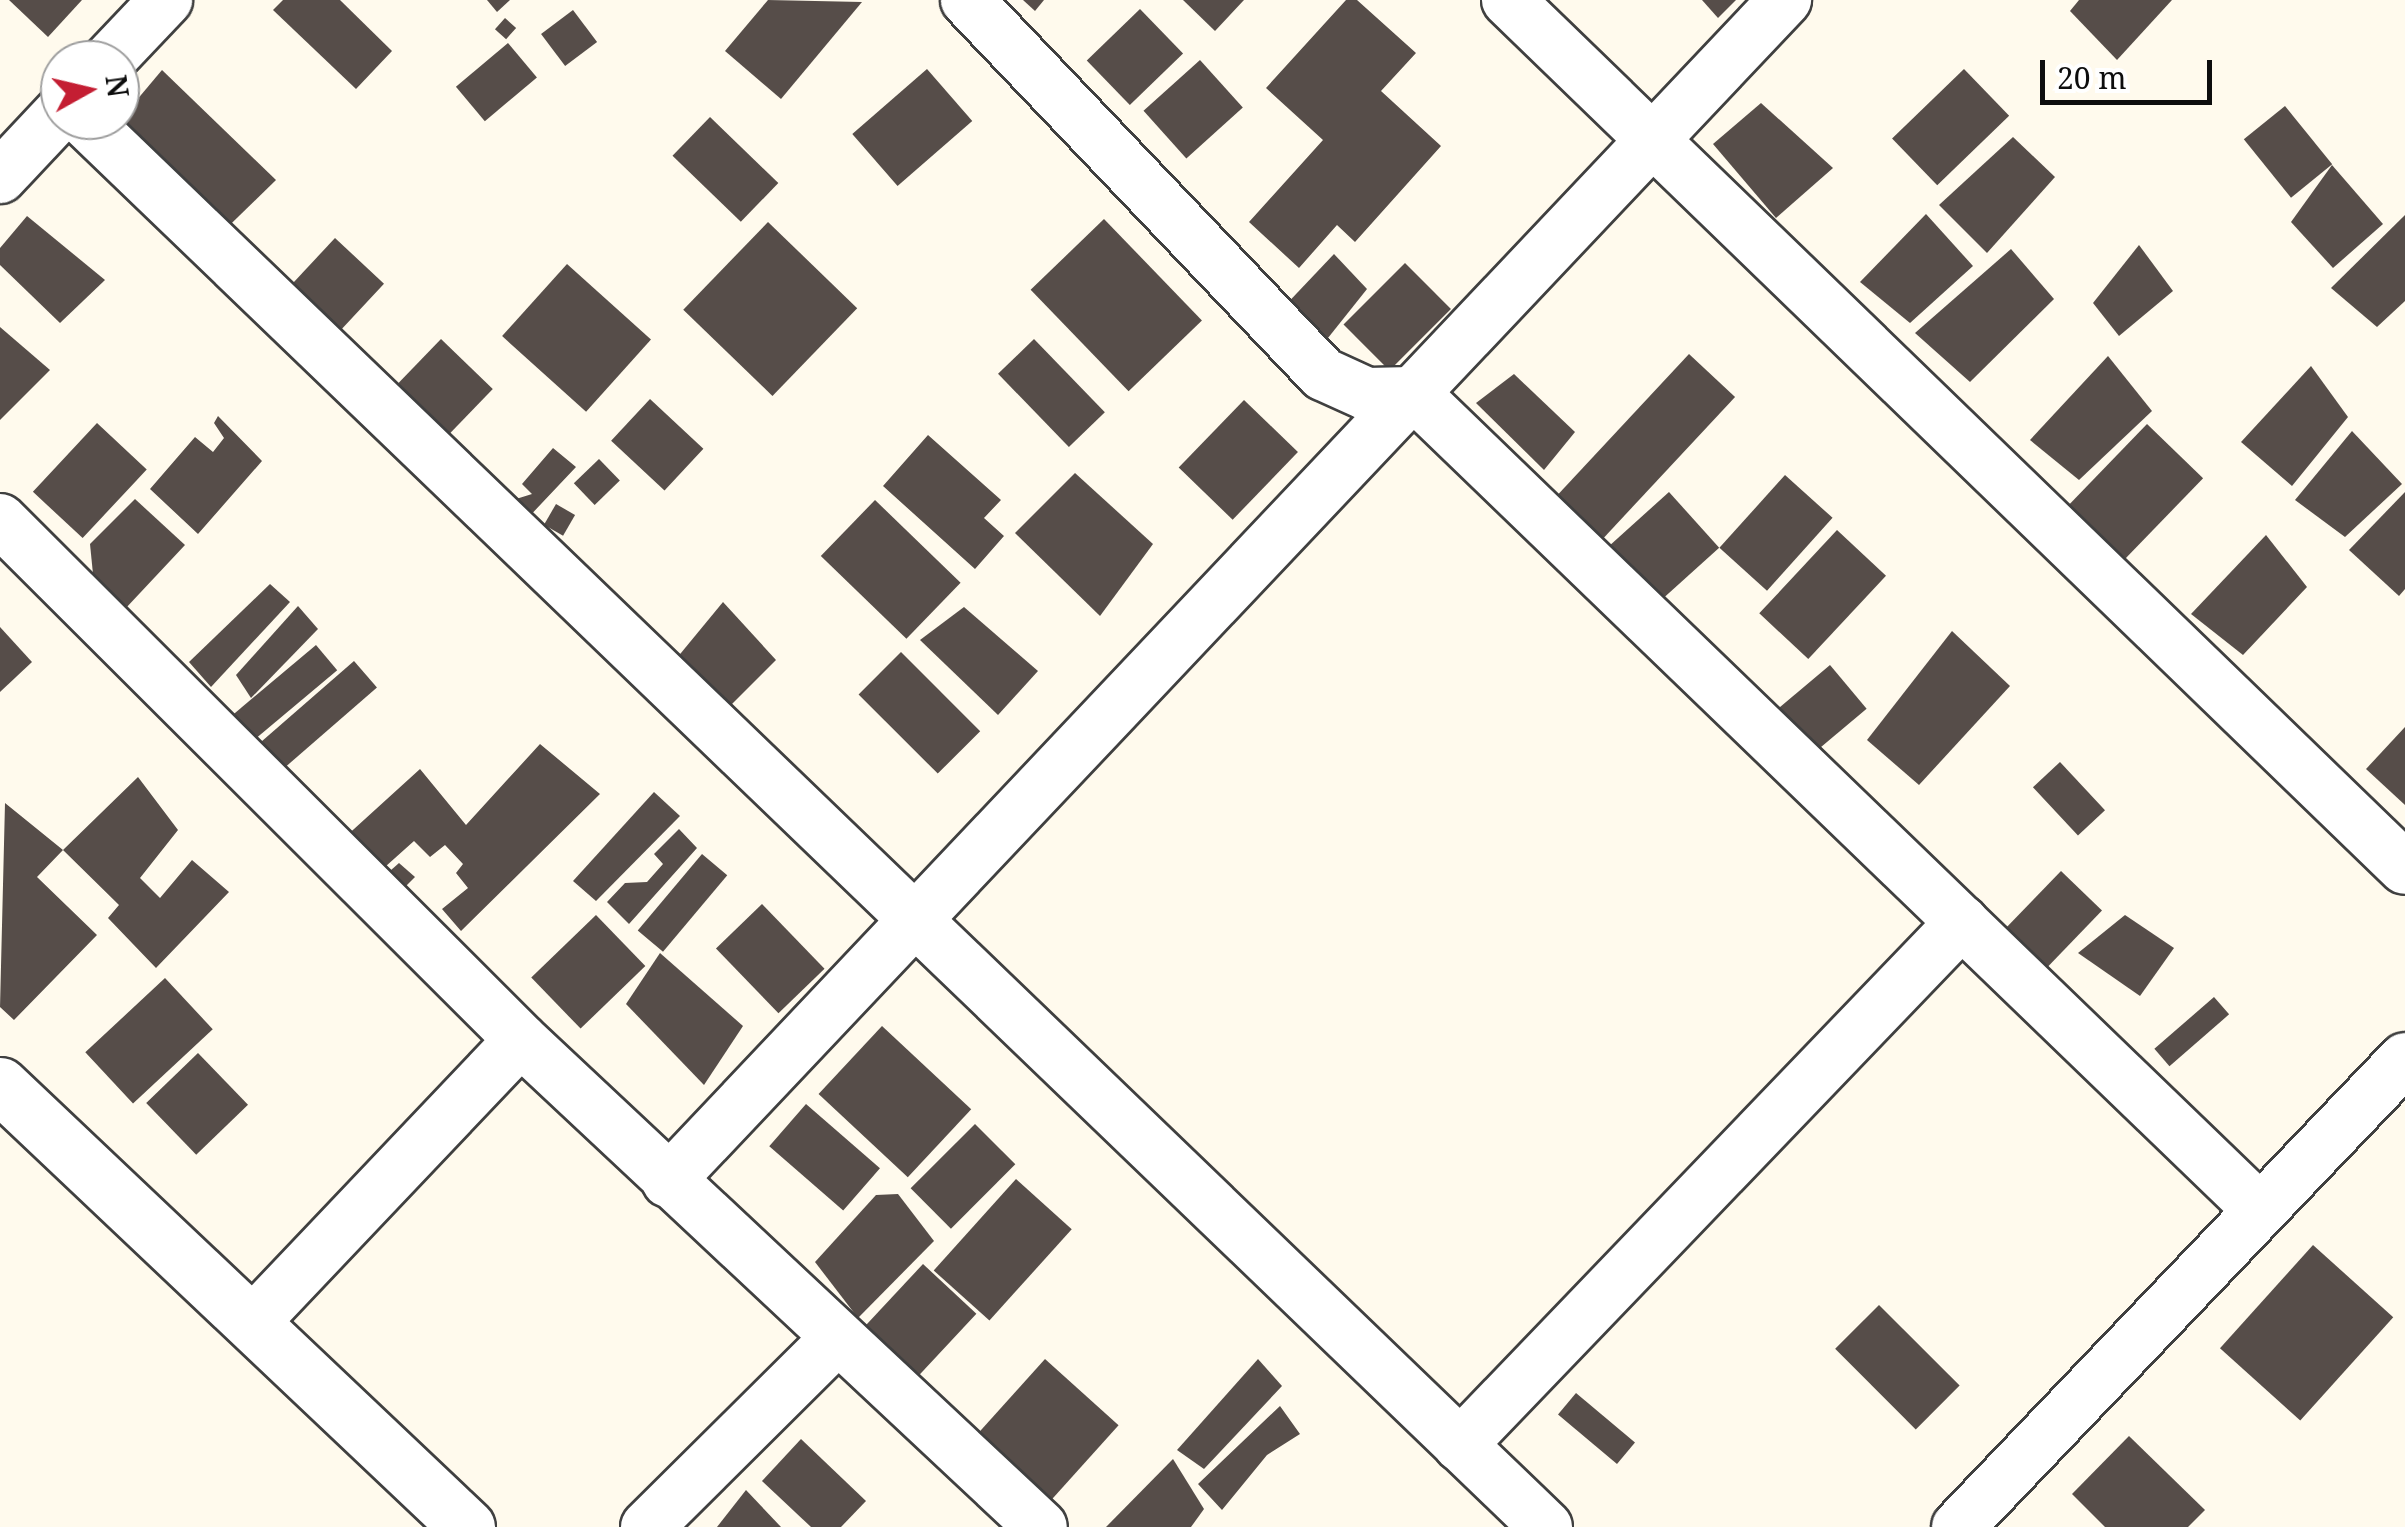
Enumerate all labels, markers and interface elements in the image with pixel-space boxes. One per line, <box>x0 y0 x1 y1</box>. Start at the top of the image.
north arrow <box>40 40 140 140</box>
scale bar <box>2045 40 2218 102</box>
text: 20 m <box>2057 57 2127 98</box>
text: N <box>97 73 138 100</box>

